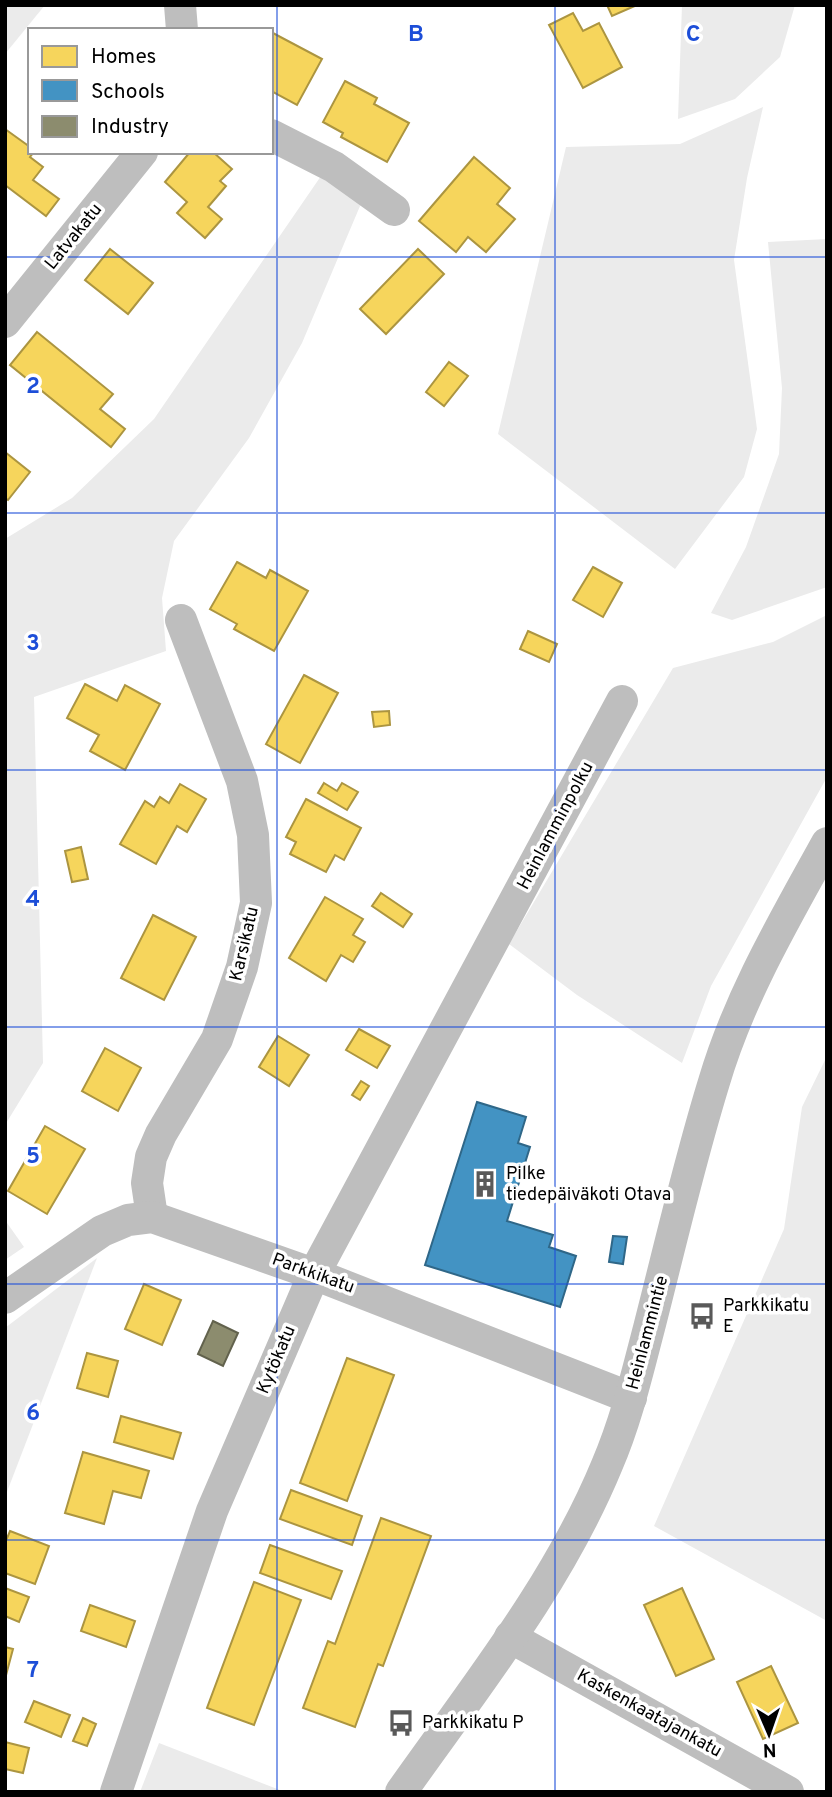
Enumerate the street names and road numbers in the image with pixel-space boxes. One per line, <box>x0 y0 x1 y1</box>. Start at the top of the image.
street label: Latvakatu <box>40 199 108 275</box>
street label: Heinlamminpolku <box>513 758 599 894</box>
street label: Karsikatu <box>225 904 265 984</box>
street label: Parkkikatu <box>269 1248 357 1300</box>
street label: Heinlammintie <box>622 1273 674 1393</box>
street label: Kytökatu <box>252 1322 302 1398</box>
street label: Kaskenkaatajankatu <box>572 1665 726 1763</box>

